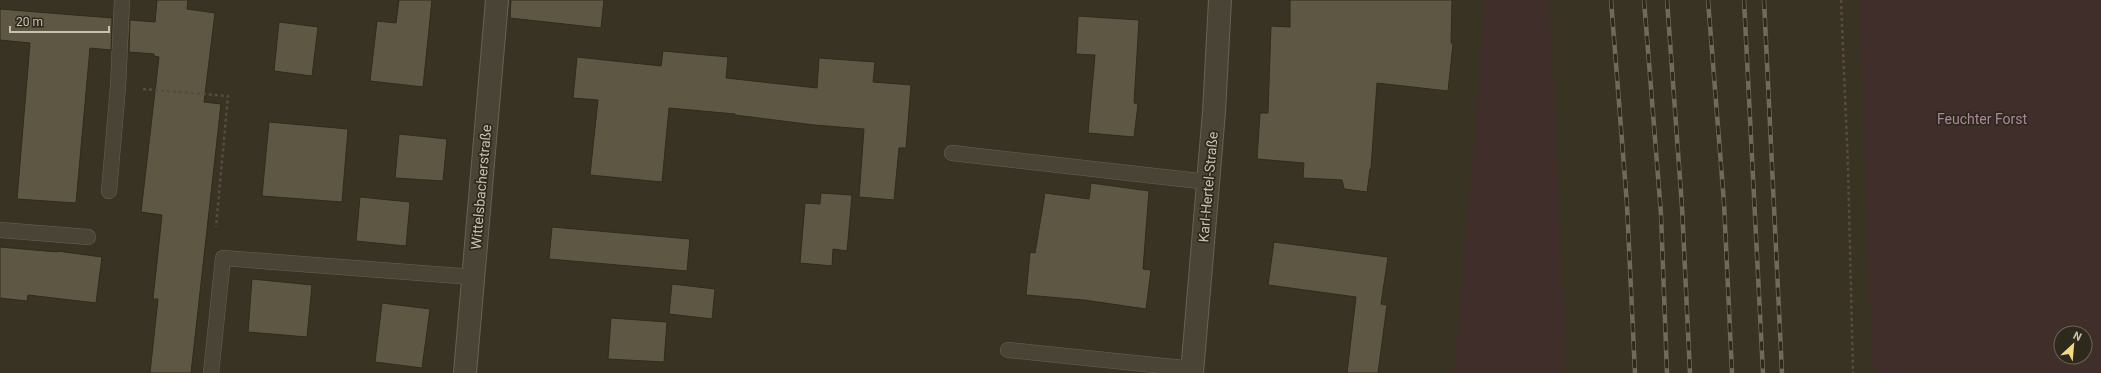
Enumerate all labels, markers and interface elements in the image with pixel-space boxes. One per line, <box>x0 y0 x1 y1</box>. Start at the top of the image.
scale bar <box>10 8 109 34</box>
text: 20 m <box>16 15 43 29</box>
park label: Feuchter Forst <box>1937 111 2027 127</box>
street label: Wittelsbacherstraße <box>468 124 494 250</box>
street label: Karl-Hertel-Straße <box>1195 131 1221 243</box>
north arrow <box>2053 325 2093 365</box>
text: N <box>2071 329 2084 344</box>

